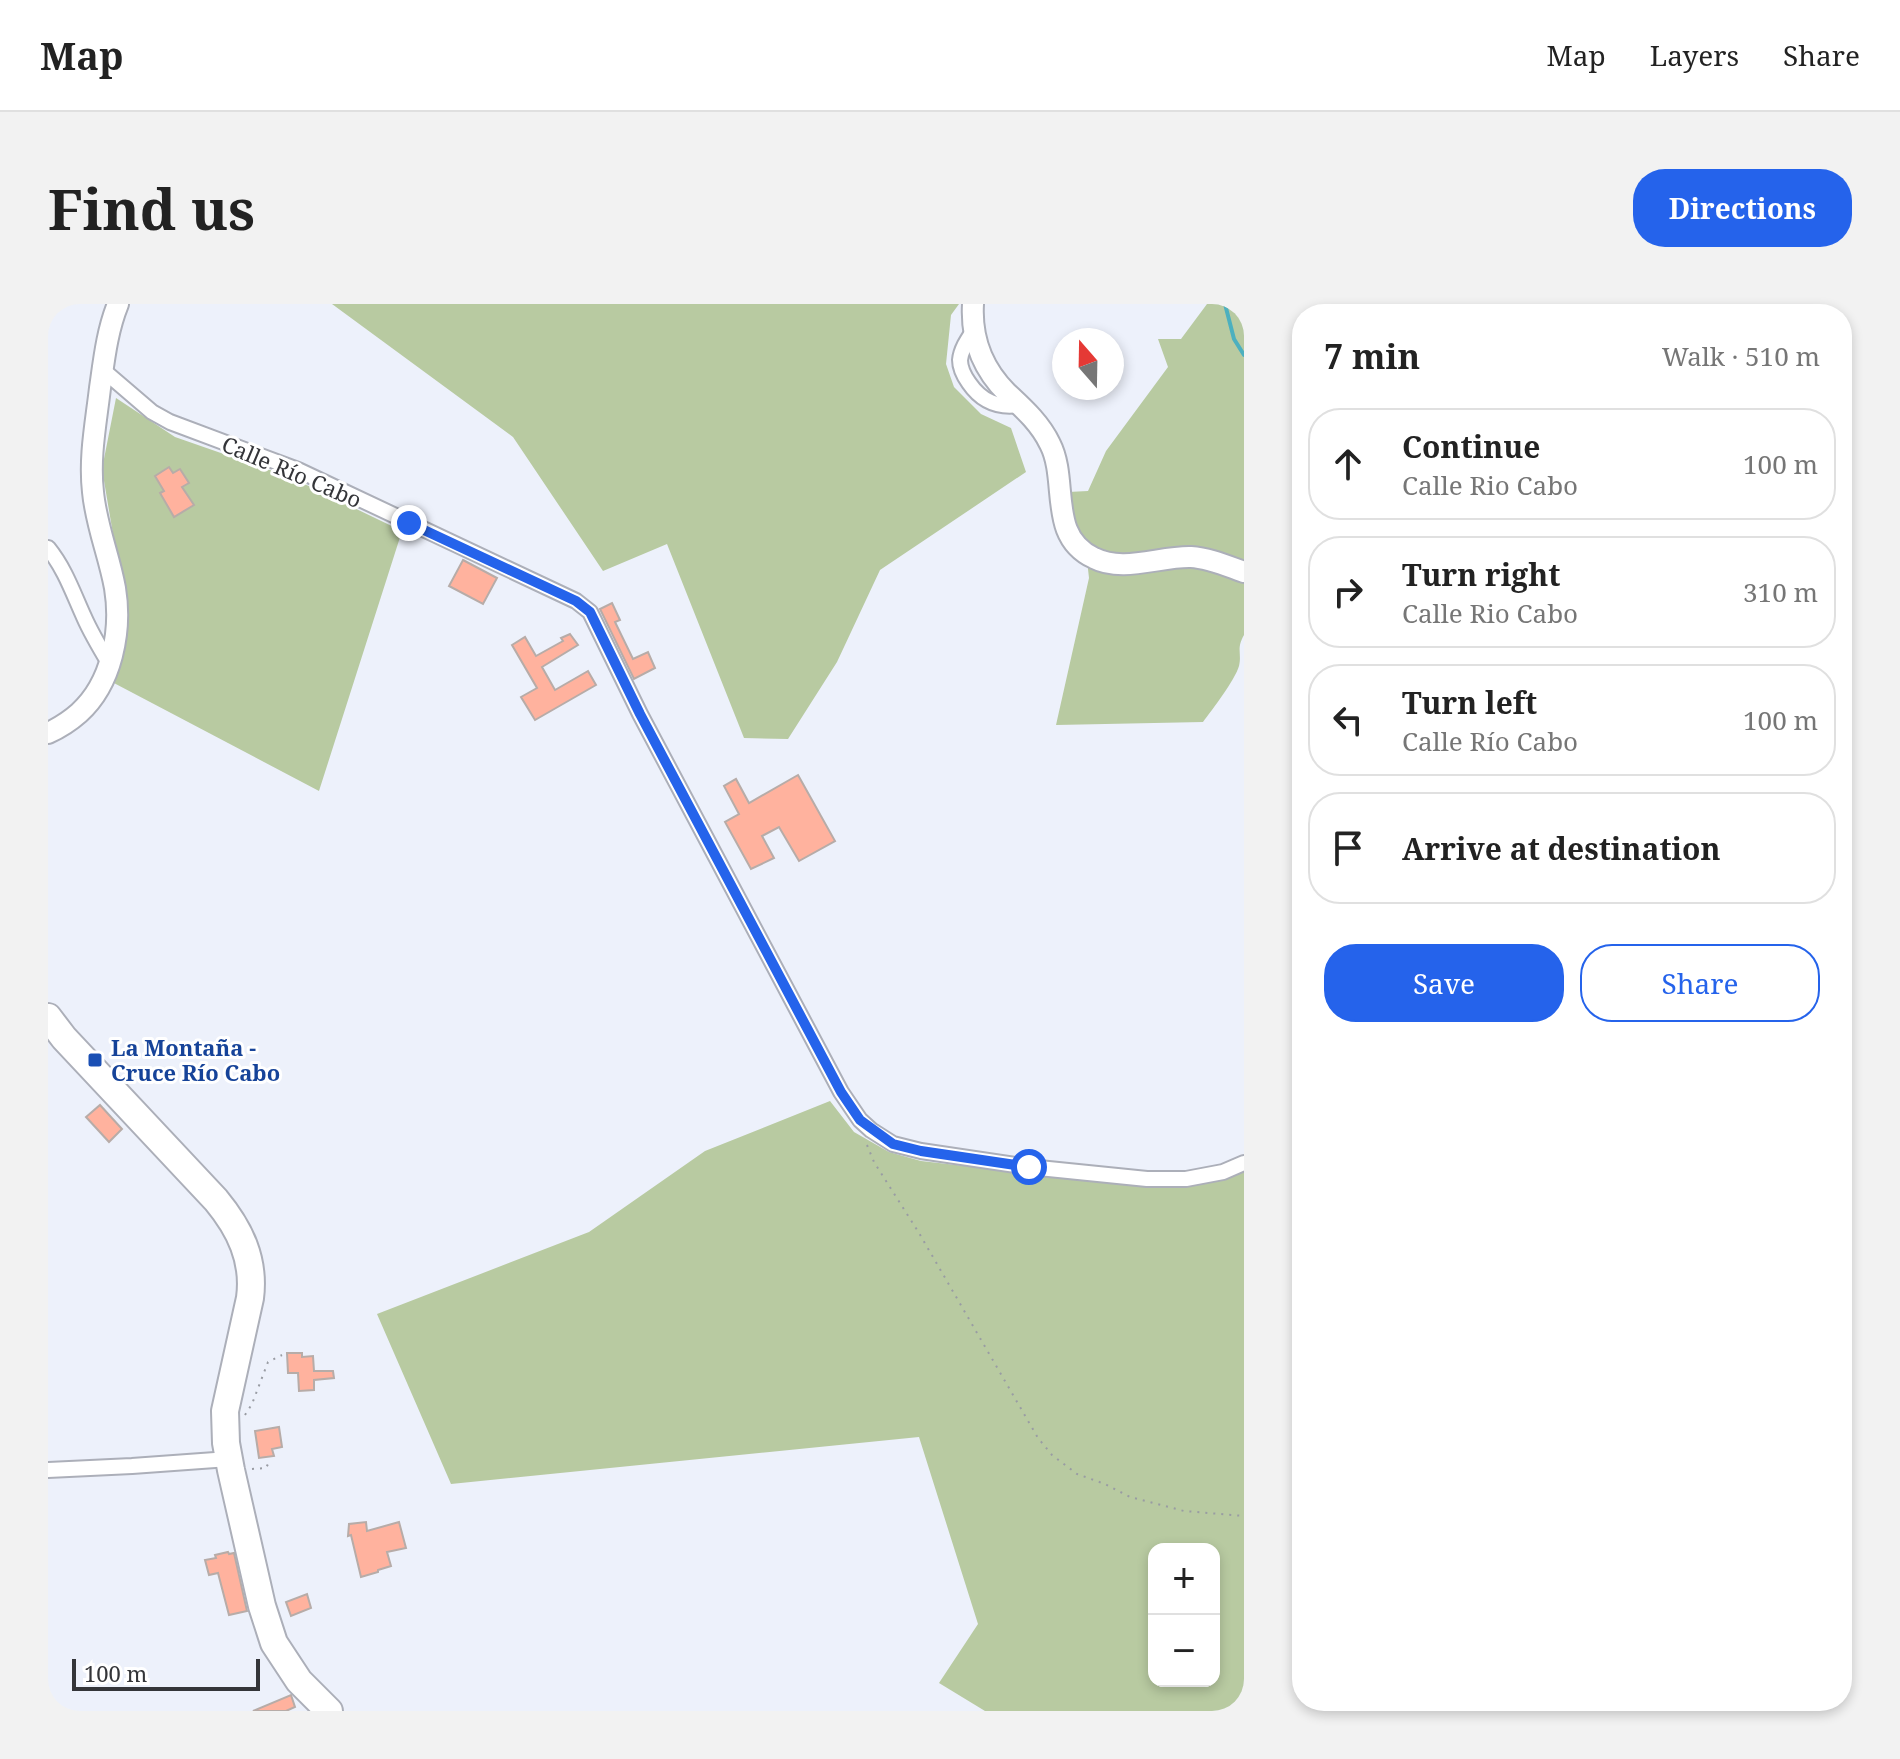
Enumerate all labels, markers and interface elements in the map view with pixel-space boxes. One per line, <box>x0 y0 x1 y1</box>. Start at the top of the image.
text: Map <box>40 29 124 81</box>
text: Map <box>1547 36 1606 74</box>
text: Layers <box>1650 36 1739 74</box>
text: Share <box>1783 36 1860 74</box>
button: Directions <box>1633 169 1852 247</box>
text: Find us <box>48 170 255 246</box>
north arrow <box>1052 328 1124 400</box>
text: 7 min <box>1324 333 1420 379</box>
text: Walk · 510 m <box>1662 338 1820 374</box>
text: Continue <box>1402 426 1540 467</box>
street label: Calle Río Cabo <box>218 428 366 514</box>
icon: ahead <box>1326 442 1370 486</box>
text: 100 m <box>1743 446 1818 482</box>
text: Calle Rio Cabo <box>1402 467 1578 503</box>
route end <box>391 505 427 541</box>
text: Turn right <box>1402 554 1560 595</box>
icon: right <box>1326 570 1370 614</box>
text: 310 m <box>1743 574 1818 610</box>
text: Calle Rio Cabo <box>1402 595 1578 631</box>
text: Turn left <box>1402 682 1537 723</box>
icon: left <box>1326 698 1370 742</box>
text: 100 m <box>1743 702 1818 738</box>
text: Calle Río Cabo <box>1402 723 1578 759</box>
icon: arrive <box>1326 826 1370 870</box>
text: Arrive at destination <box>1402 828 1721 869</box>
button: Save <box>1324 944 1564 1022</box>
button: Share <box>1580 944 1820 1022</box>
place label: La Montaña - Cruce Río Cabo <box>111 1032 280 1087</box>
marker: La Montaña - Cruce Río Cabo <box>86 1051 104 1069</box>
route start <box>1011 1149 1047 1185</box>
map controls <box>1148 1543 1220 1687</box>
button: + <box>1148 1543 1220 1615</box>
button: − <box>1148 1615 1220 1687</box>
scale bar <box>72 1655 260 1691</box>
text: 100 m <box>84 1658 147 1688</box>

